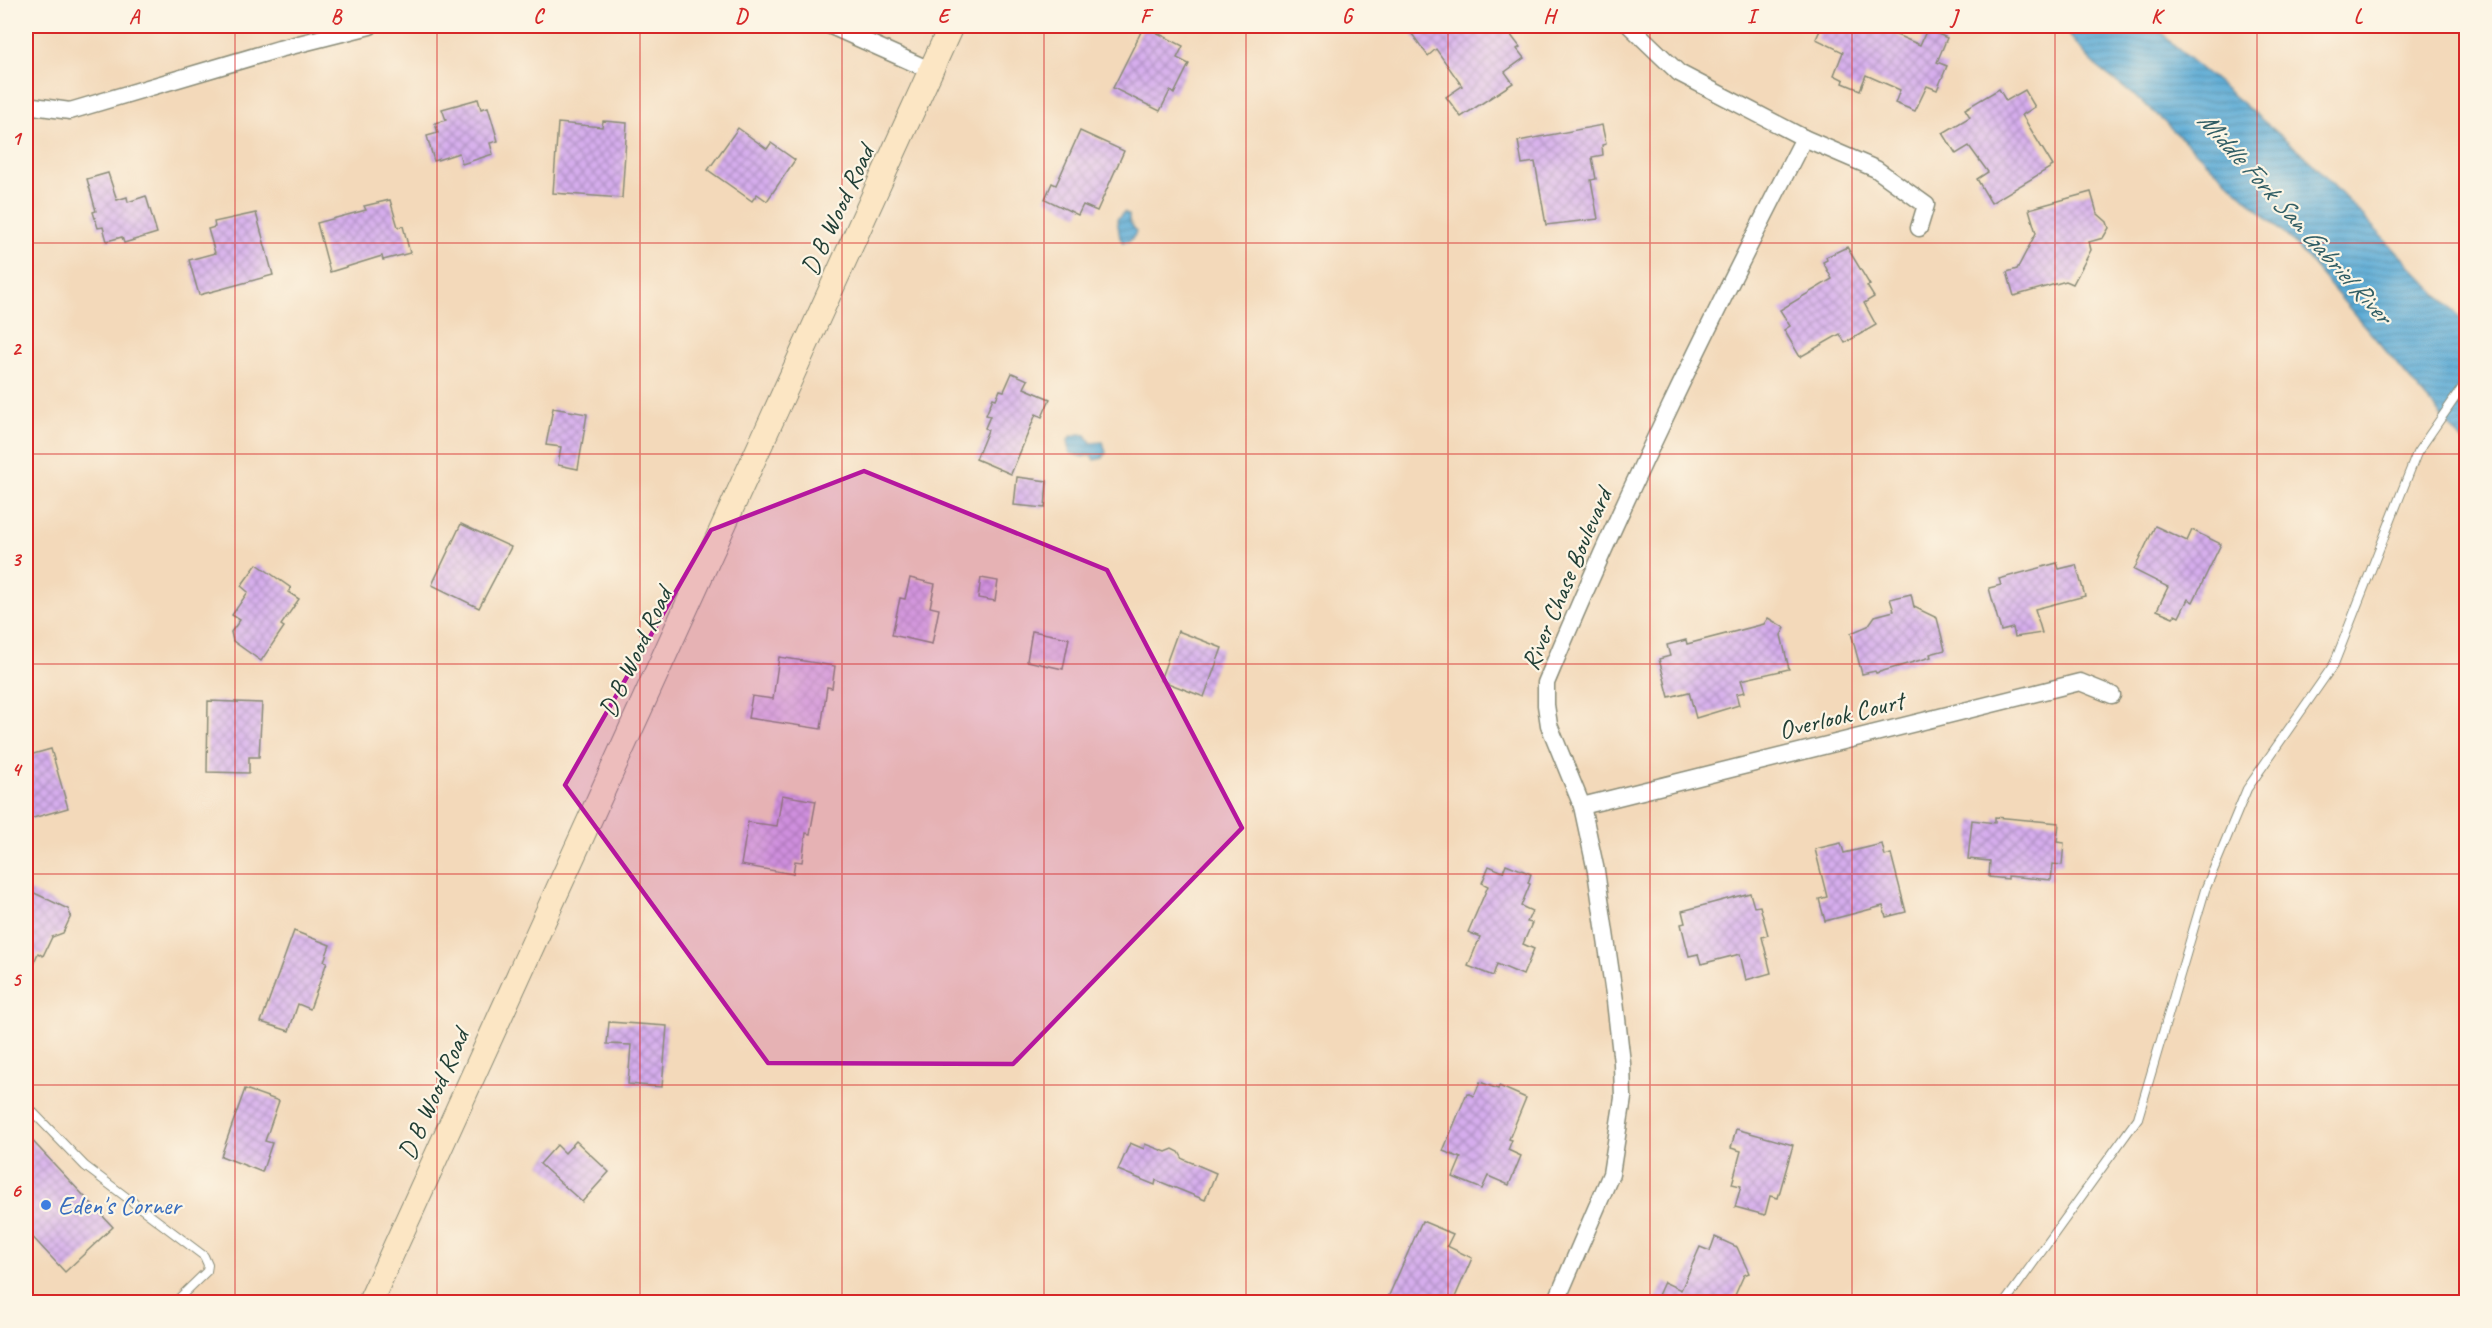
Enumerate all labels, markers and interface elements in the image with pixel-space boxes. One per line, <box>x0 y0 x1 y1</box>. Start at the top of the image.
text: A <box>129 4 141 29</box>
text: B <box>331 4 343 29</box>
text: C <box>533 4 545 29</box>
text: D <box>735 4 749 29</box>
text: E <box>938 4 952 29</box>
text: F <box>1140 4 1154 29</box>
text: G <box>1342 4 1355 29</box>
text: H <box>1543 4 1558 29</box>
text: I <box>1747 4 1760 29</box>
text: J <box>1949 4 1961 29</box>
text: K <box>2151 4 2165 29</box>
text: L <box>2354 4 2364 29</box>
water label: Middle Fork San Gabriel River <box>2191 104 2402 333</box>
text: 1 <box>12 126 23 151</box>
street label: D B Wood Road <box>793 137 883 280</box>
text: 2 <box>12 336 23 361</box>
street label: River Chase Boulevard <box>1513 480 1621 675</box>
text: 3 <box>12 547 23 572</box>
street label: D B Wood Road <box>591 579 681 722</box>
street label: Overlook Court <box>1775 683 1910 747</box>
text: 4 <box>12 757 24 782</box>
text: 5 <box>12 967 23 992</box>
street label: D B Wood Road <box>390 1021 478 1164</box>
text: 6 <box>11 1178 22 1203</box>
place label: Eden's Corner <box>58 1189 183 1222</box>
marker: Eden's Corner <box>39 1198 53 1212</box>

